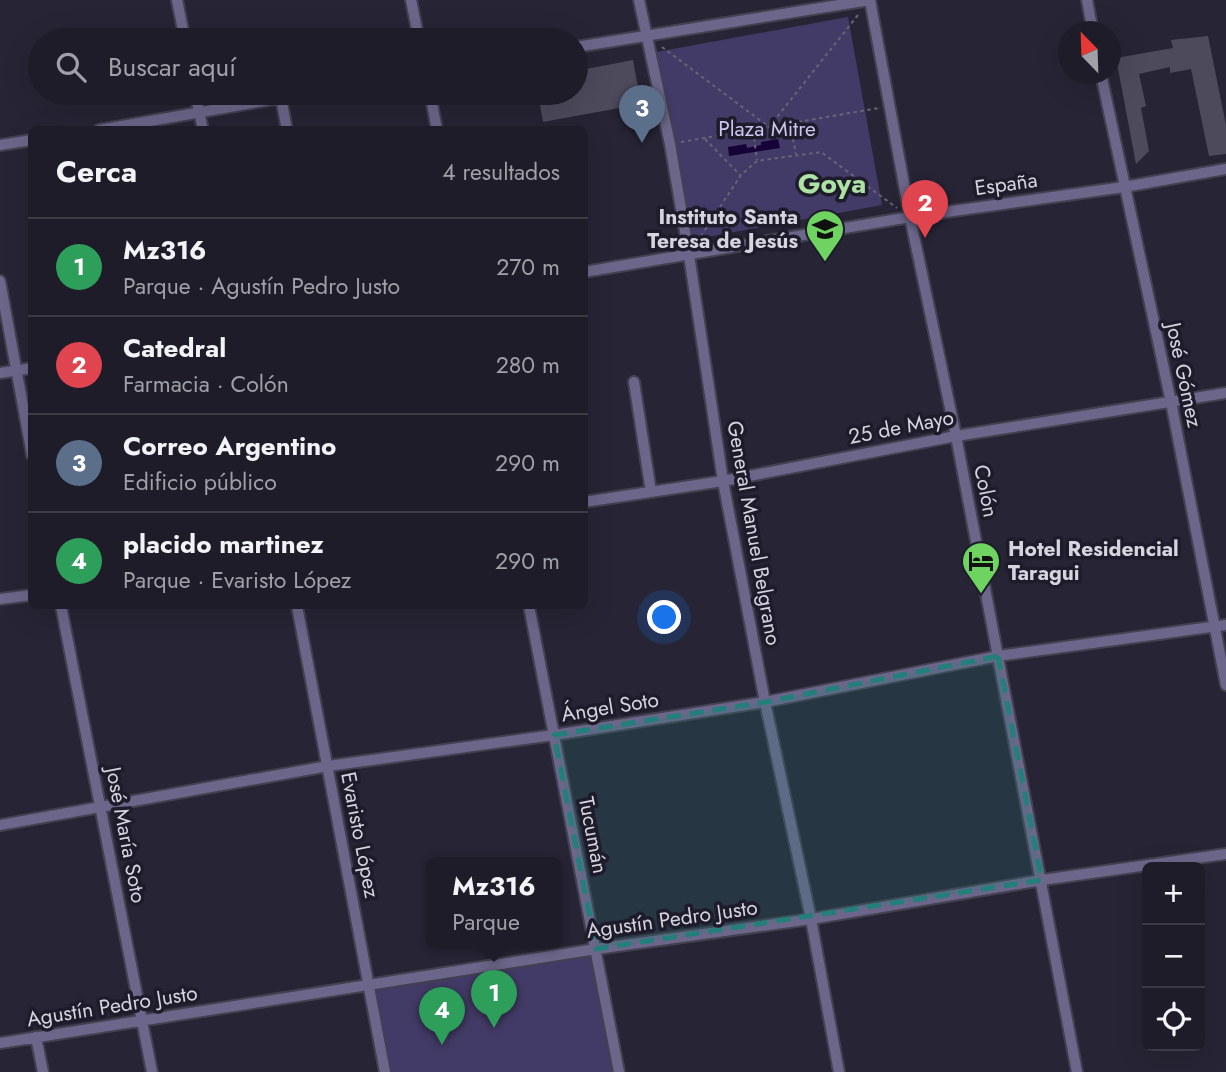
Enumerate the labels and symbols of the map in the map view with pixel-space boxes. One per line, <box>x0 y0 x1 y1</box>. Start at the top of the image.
north arrow <box>1058 21 1121 84</box>
pin: 3 <box>619 85 665 143</box>
park label: Plaza Mitre <box>718 114 816 144</box>
district label: Goya <box>798 163 866 204</box>
street label: España <box>973 165 1039 203</box>
pin: 2 <box>902 180 948 238</box>
place label: Instituto Santa Teresa de Jesús <box>647 202 798 256</box>
school or university icon: Instituto Santa Teresa de Jesús <box>804 208 846 263</box>
street label: José Gómez <box>1158 317 1210 430</box>
street label: 25 de Mayo <box>846 402 956 452</box>
street label: General Manuel Belgrano <box>719 418 789 648</box>
street label: Colón <box>966 462 1006 520</box>
place label: Hotel Residencial Taragui <box>1008 534 1179 588</box>
hotel icon: Hotel Residencial Taragui <box>960 540 1002 595</box>
your location <box>647 600 681 634</box>
street label: Ángel Soto <box>559 684 661 730</box>
street label: José María Soto <box>98 762 154 905</box>
street label: Evaristo López <box>333 769 387 901</box>
street label: Tucumán <box>571 794 615 876</box>
street label: Agustín Pedro Justo <box>585 892 759 946</box>
pin: 1 <box>471 970 517 1028</box>
street label: Agustín Pedro Justo <box>24 978 200 1034</box>
pin: 4 <box>419 987 465 1045</box>

